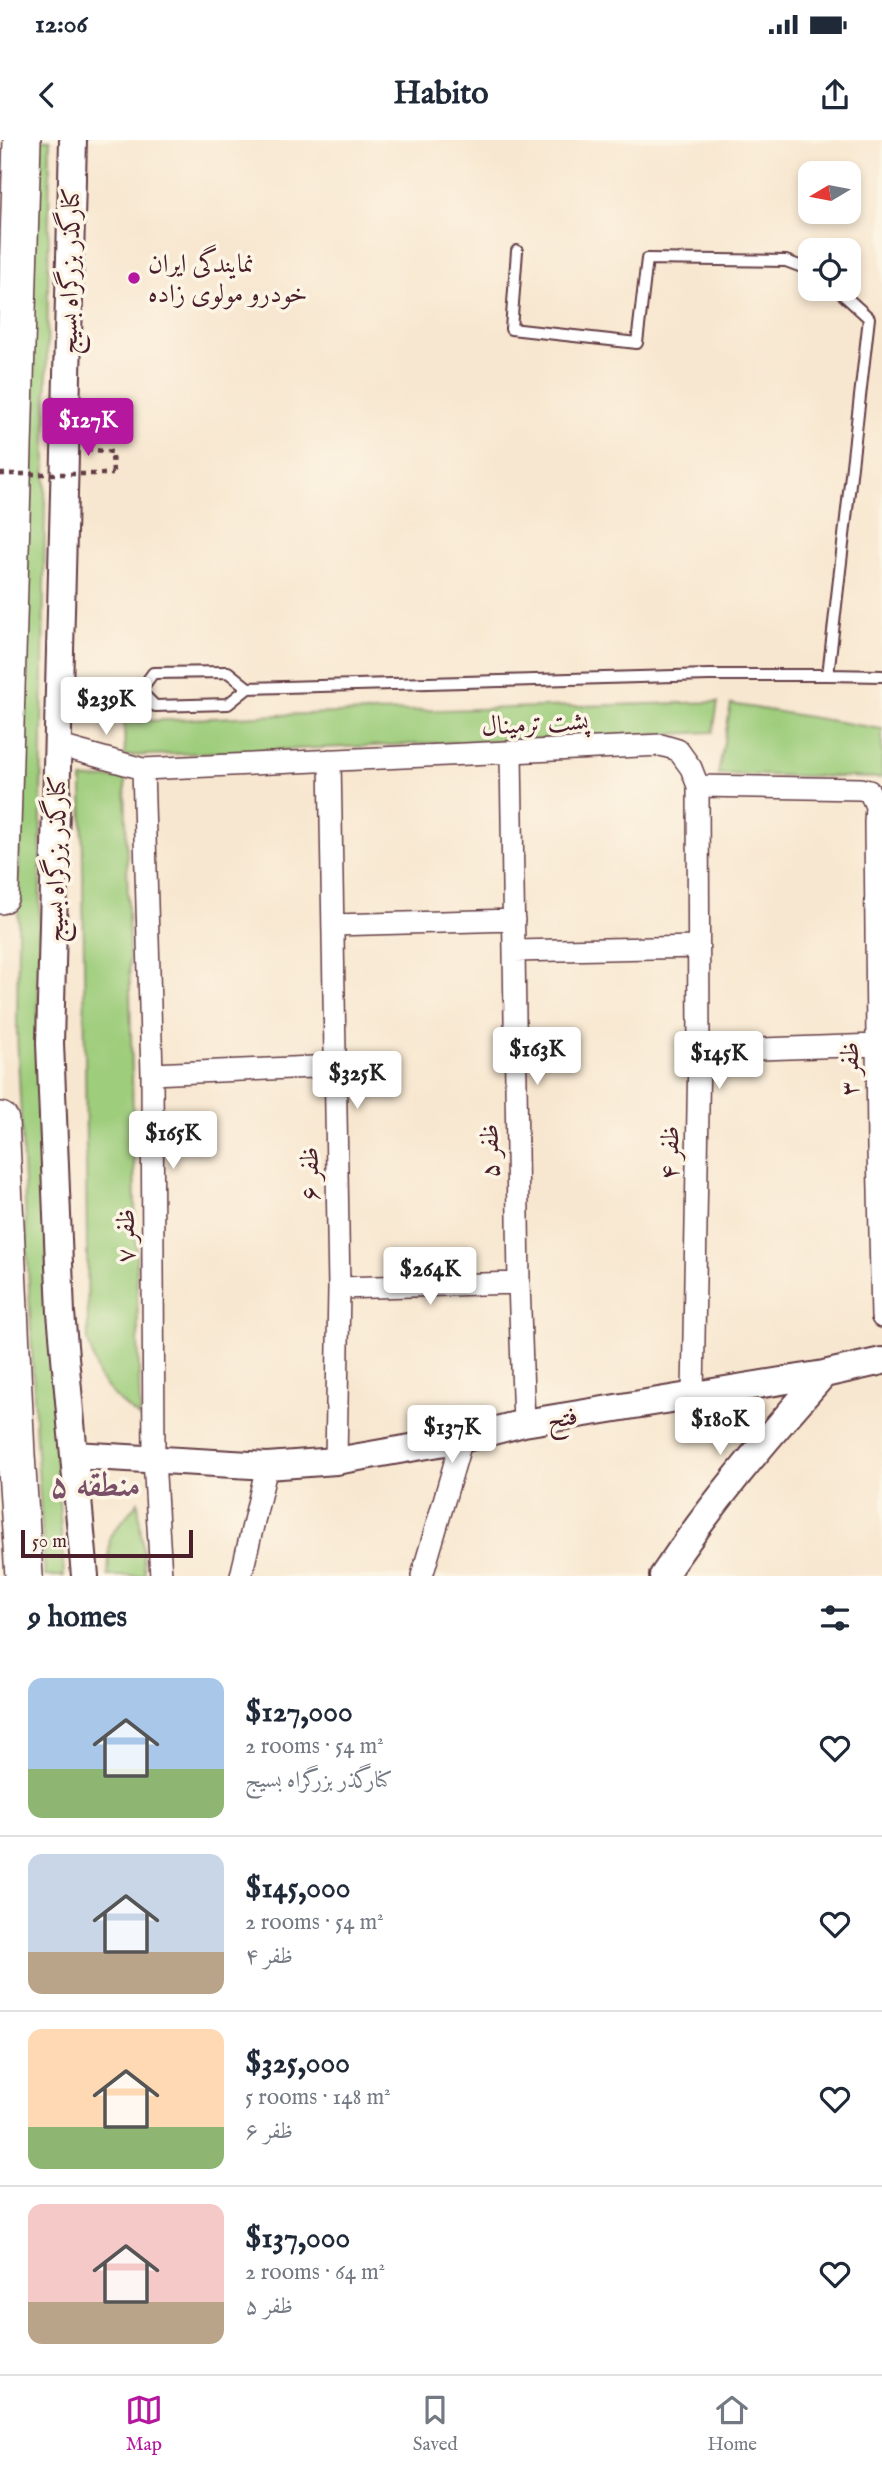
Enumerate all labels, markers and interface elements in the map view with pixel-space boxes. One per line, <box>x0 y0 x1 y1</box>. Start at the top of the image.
text: 12:06 <box>35 8 87 41</box>
text: Habito <box>394 74 488 115</box>
icon: back <box>28 76 66 114</box>
icon: share <box>816 76 854 114</box>
north arrow <box>798 161 861 224</box>
map controls <box>798 161 861 301</box>
street label: کنارگذر بزرگراه بسیج <box>50 187 94 355</box>
button: locate <box>798 238 861 301</box>
place label: نمایندگی ایران خودرو مولوی زاده <box>148 244 308 311</box>
marker: نمایندگی ایران خودرو مولوی زاده <box>126 270 142 286</box>
pin: $127K <box>39 398 137 458</box>
text: $127K <box>58 406 118 435</box>
pin: $239K <box>57 678 155 737</box>
text: $239K <box>77 685 135 714</box>
street label: پشت ترمینال <box>481 705 591 744</box>
street label: کنارگذر بزرگراه بسیج <box>36 775 80 943</box>
pin: $163K <box>488 1028 586 1087</box>
pin: $145K <box>670 1032 768 1091</box>
text: $163K <box>509 1035 565 1064</box>
text: $145K <box>690 1039 748 1068</box>
street label: ظفر ۳ <box>834 1042 867 1096</box>
pin: $325K <box>308 1052 406 1111</box>
text: $325K <box>328 1059 386 1088</box>
pin: $165K <box>124 1112 222 1171</box>
text: $165K <box>145 1119 201 1148</box>
street label: ظفر ۵ <box>474 1123 507 1178</box>
street label: ظفر ۴ <box>654 1126 687 1181</box>
street label: ظفر ۶ <box>294 1146 327 1201</box>
street label: ظفر ۷ <box>110 1209 143 1263</box>
pin: $264K <box>381 1248 479 1307</box>
text: $264K <box>399 1255 461 1284</box>
pin: $180K <box>671 1398 769 1457</box>
street label: فتح <box>545 1400 581 1443</box>
text: $180K <box>691 1405 749 1434</box>
pin: $137K <box>403 1406 501 1465</box>
text: $137K <box>423 1413 481 1442</box>
district label: منطقه ۵ <box>50 1466 140 1508</box>
scale bar <box>21 1527 192 1559</box>
text: 50 m <box>32 1530 67 1554</box>
text: 9 homes <box>28 1599 127 1637</box>
icon: filters <box>816 1599 854 1637</box>
text: $127,000 <box>245 1694 353 1732</box>
icon: home <box>84 1706 168 1790</box>
icon: heart <box>816 1729 854 1767</box>
text: 2 rooms · 54 m² <box>245 1732 384 1761</box>
text: کنارگذر بزرگراه بسیج <box>245 1766 393 1795</box>
text: $145,000 <box>245 1870 350 1908</box>
icon: home <box>84 1882 168 1966</box>
icon: heart <box>816 1905 854 1943</box>
text: 2 rooms · 54 m² <box>245 1908 384 1937</box>
text: ظفر ۴ <box>245 1942 293 1971</box>
text: $325,000 <box>245 2045 350 2083</box>
icon: home <box>84 2057 168 2141</box>
icon: heart <box>816 2080 854 2118</box>
text: 5 rooms · 148 m² <box>245 2083 391 2112</box>
text: ظفر ۶ <box>245 2117 293 2146</box>
text: $137,000 <box>245 2220 350 2258</box>
icon: home <box>84 2232 168 2316</box>
icon: heart <box>816 2255 854 2293</box>
text: 2 rooms · 64 m² <box>245 2258 385 2287</box>
text: ظفر ۵ <box>245 2292 293 2321</box>
tab: Map <box>125 2391 163 2457</box>
tab: Saved <box>413 2391 458 2457</box>
tab: Home <box>707 2391 757 2457</box>

